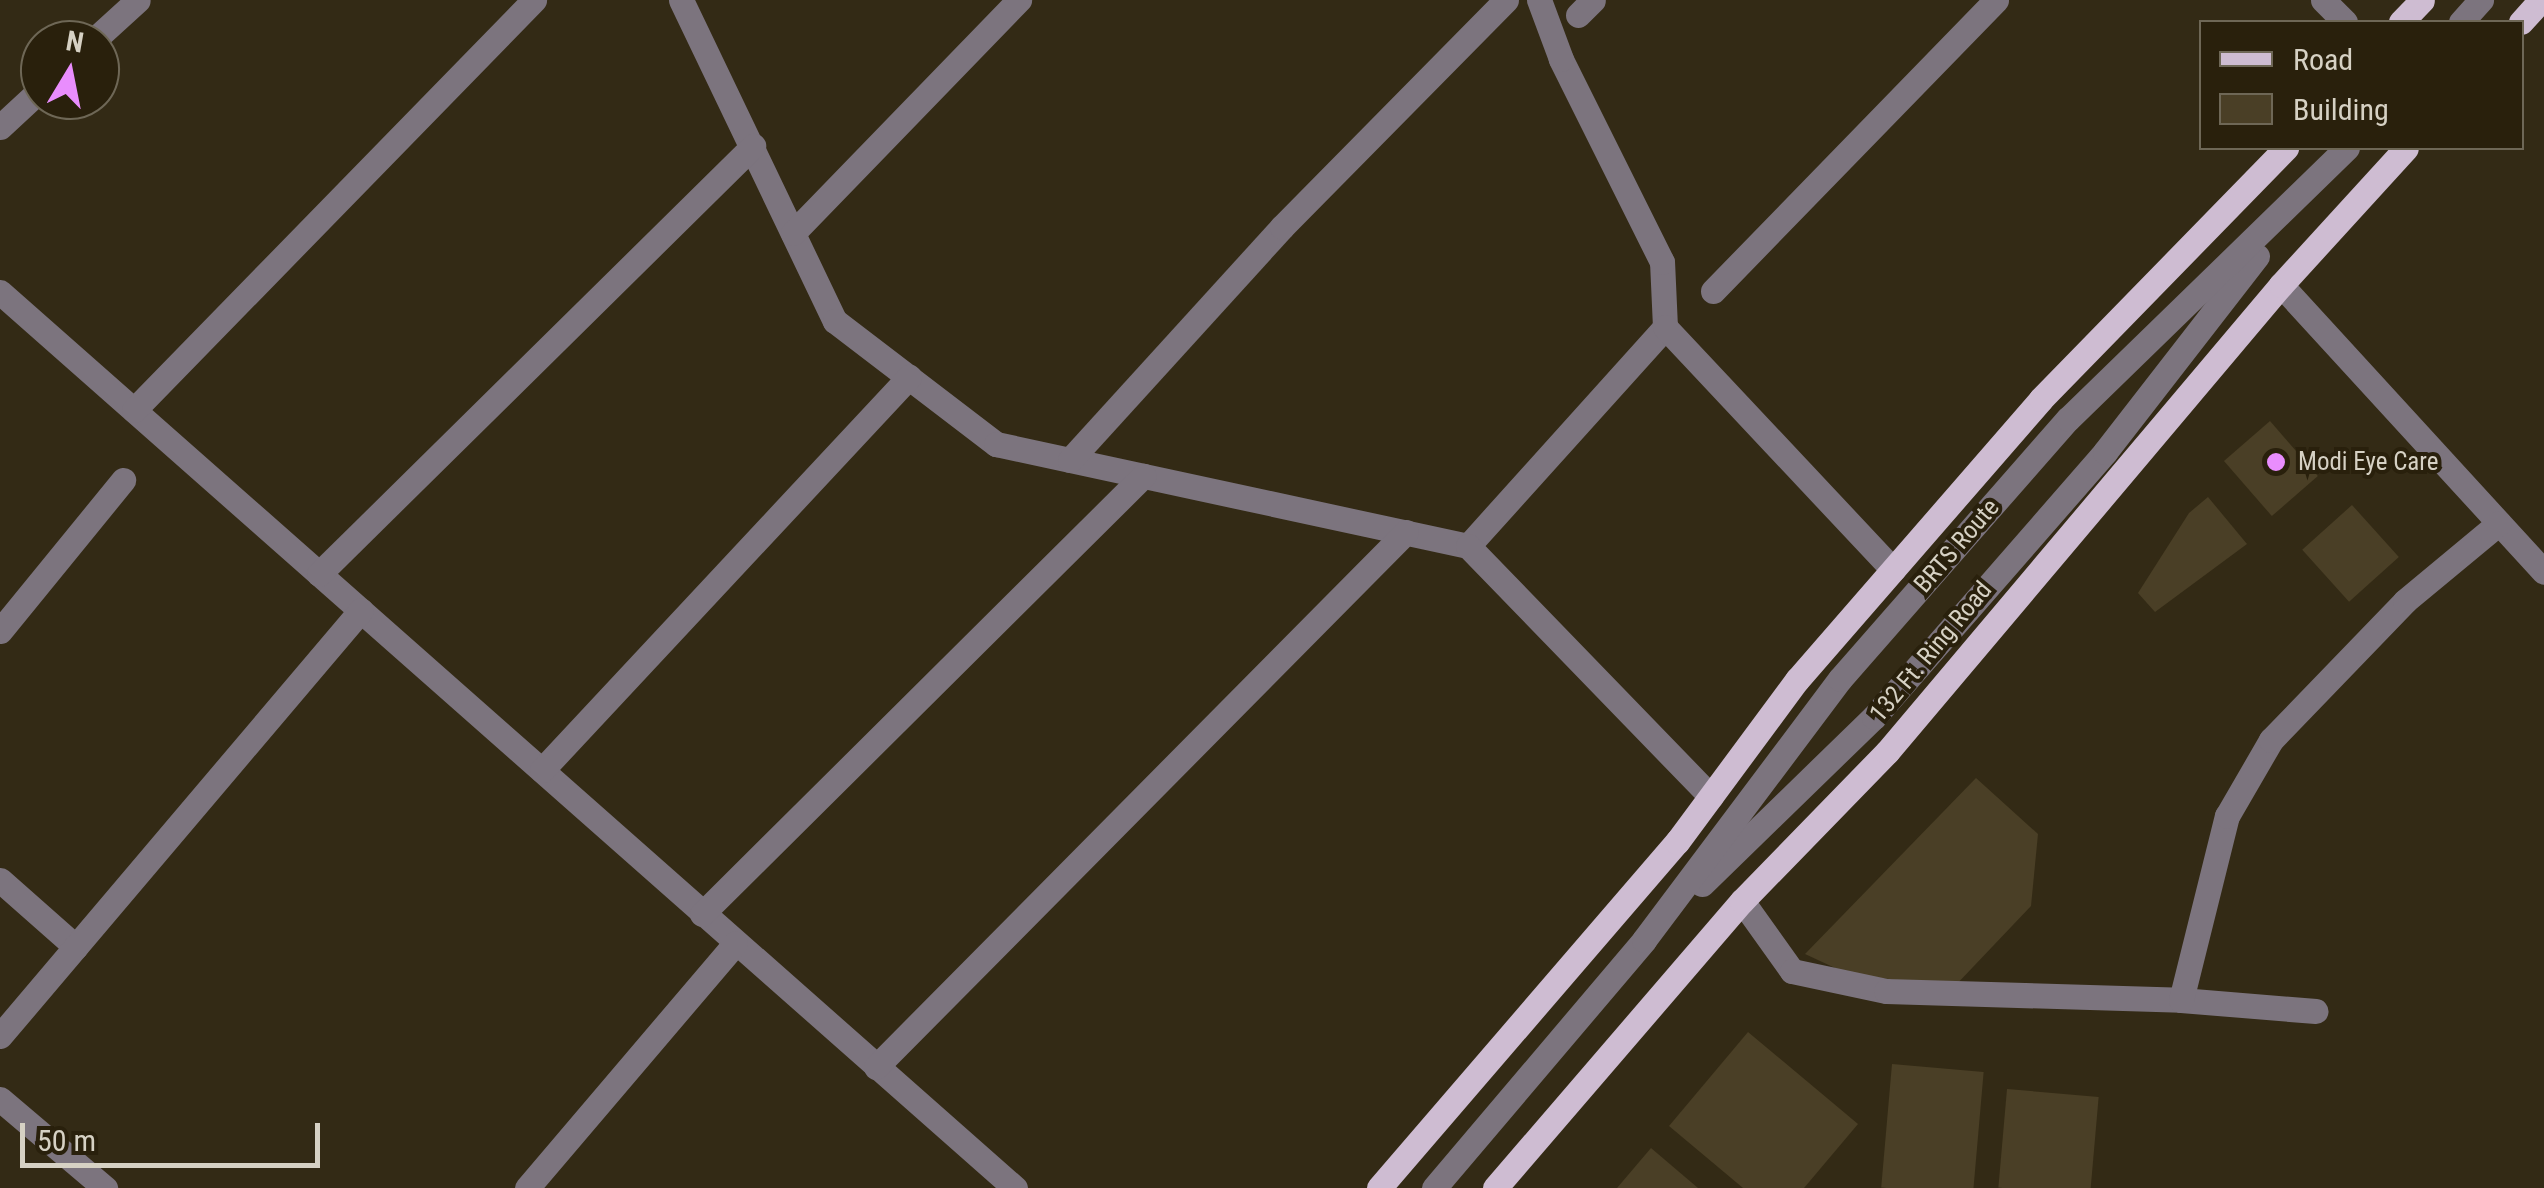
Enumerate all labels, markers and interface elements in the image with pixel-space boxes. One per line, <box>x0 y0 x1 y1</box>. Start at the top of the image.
north arrow <box>20 20 120 120</box>
legend <box>2199 20 2524 150</box>
text: N <box>64 24 86 60</box>
text: Road <box>2293 42 2353 77</box>
text: Building <box>2293 92 2389 127</box>
place label: Modi Eye Care <box>2298 447 2438 477</box>
marker: Modi Eye Care <box>2263 449 2289 475</box>
street label: BRTS Route <box>1908 493 2006 599</box>
street label: 132 Ft. Ring Road <box>1864 576 1998 728</box>
scale bar <box>25 1103 325 1165</box>
text: 50 m <box>37 1123 96 1158</box>

